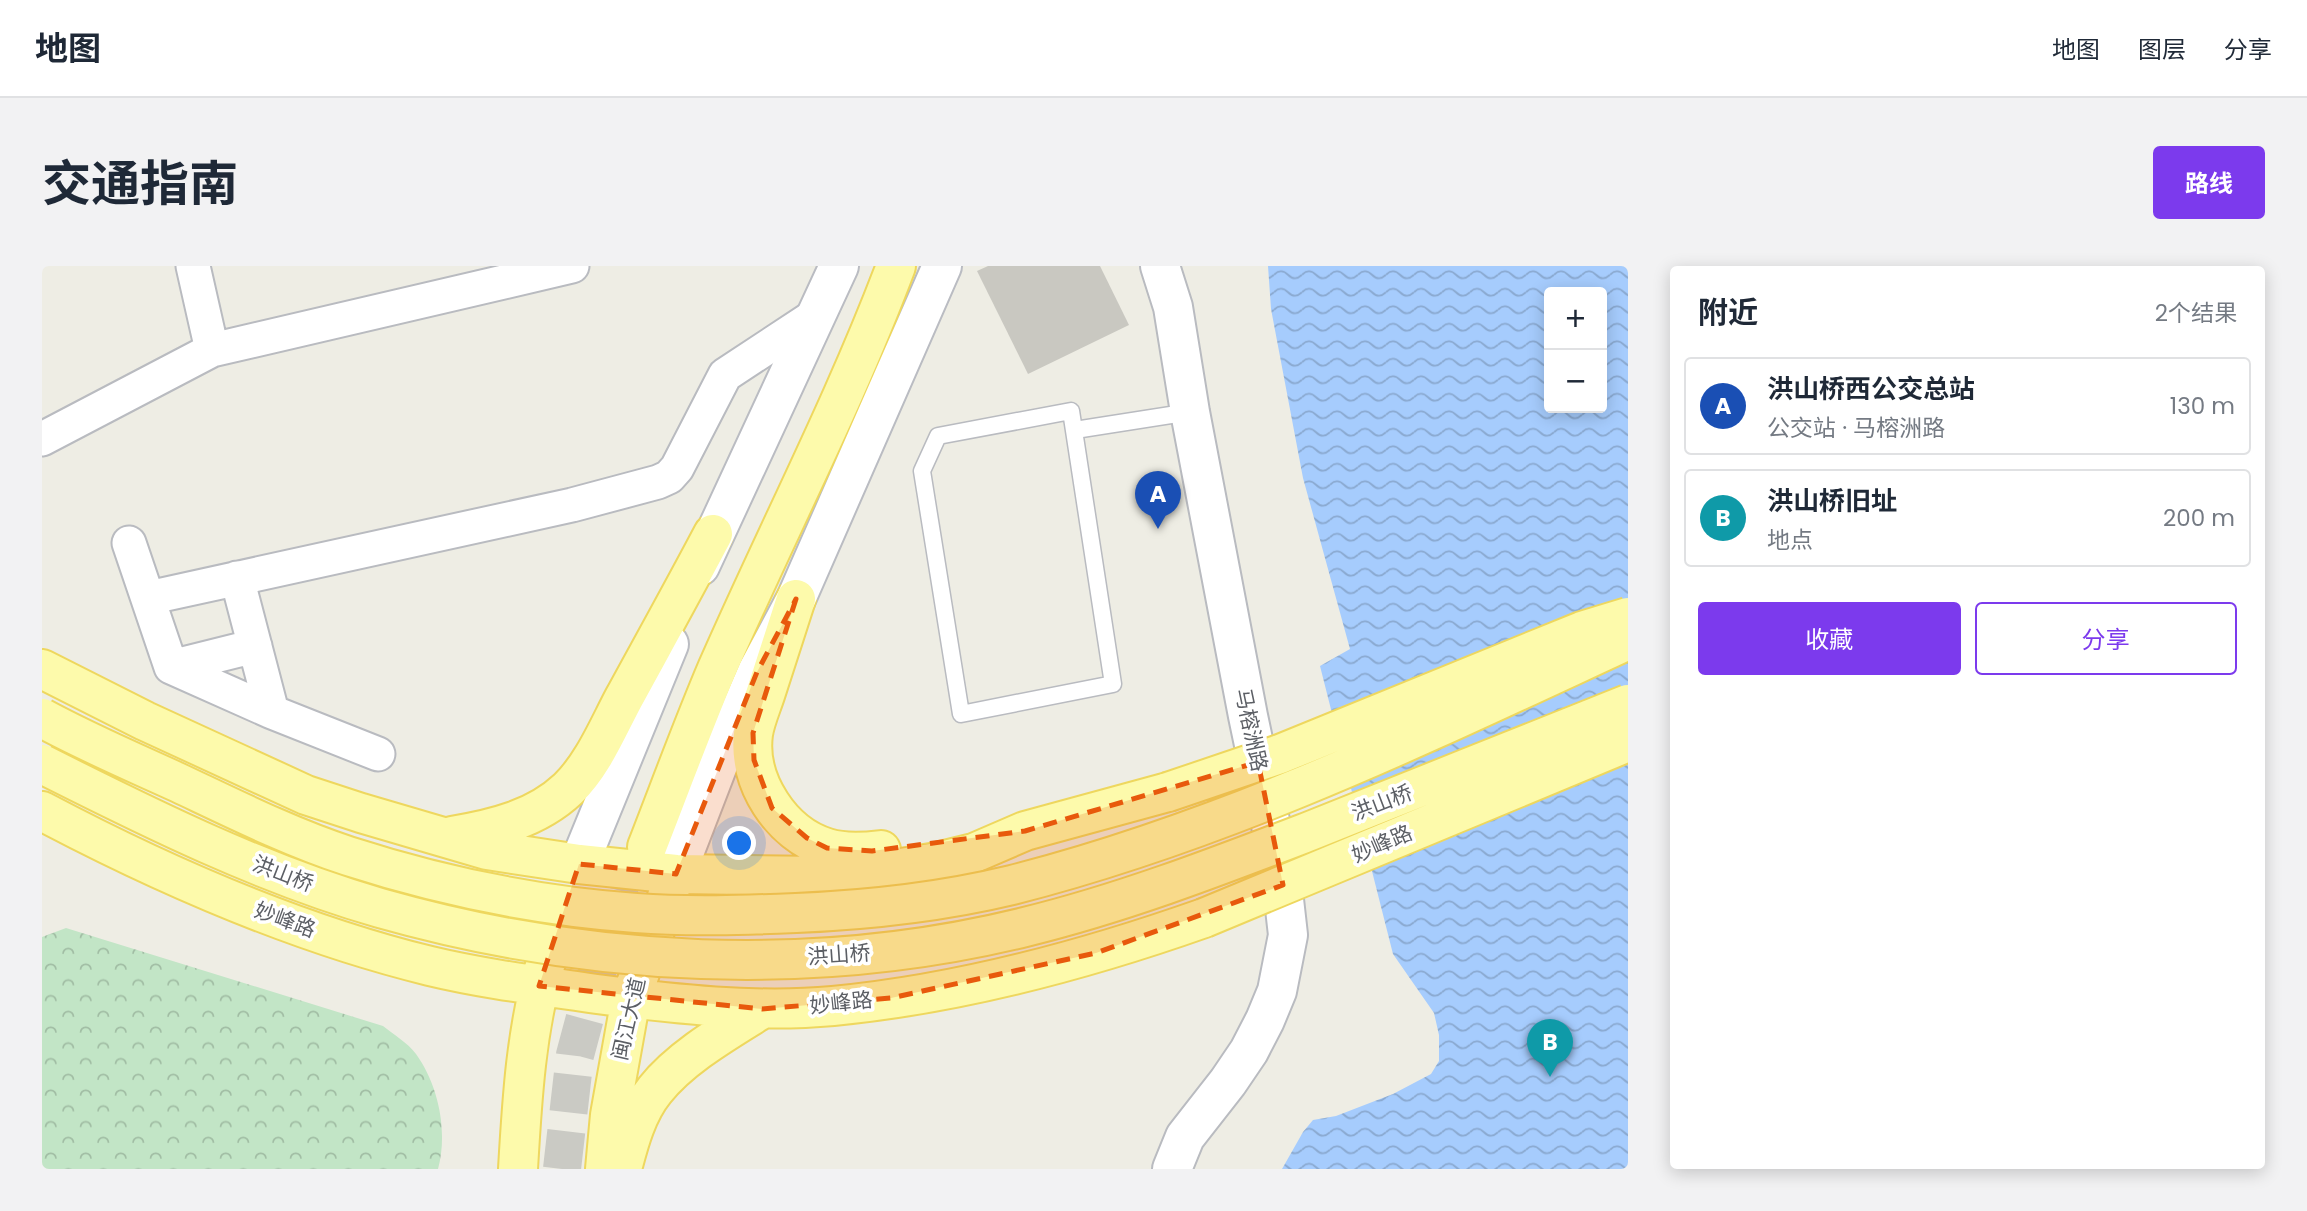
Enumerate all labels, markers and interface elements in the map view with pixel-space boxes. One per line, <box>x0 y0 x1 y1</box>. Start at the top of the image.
text: 地图 <box>35 25 101 72</box>
text: 地图 <box>2052 33 2100 66</box>
text: 图层 <box>2138 33 2186 66</box>
text: 分享 <box>2224 33 2272 66</box>
button: 路线 <box>2153 146 2265 219</box>
text: 交通指南 <box>42 150 238 218</box>
map controls <box>1544 287 1607 413</box>
button: + <box>1544 287 1607 350</box>
text: 附近 <box>1698 291 1758 334</box>
text: 2个结果 <box>2155 297 2237 329</box>
button: − <box>1544 350 1607 413</box>
text: 洪山桥西公交总站 <box>1767 371 1975 407</box>
text: A <box>1715 390 1731 422</box>
text: 130 m <box>2170 390 2235 422</box>
text: 公交站 · 马榕洲路 <box>1767 412 1945 444</box>
pin: A <box>1135 471 1181 529</box>
text: 洪山桥旧址 <box>1767 483 1897 519</box>
text: B <box>1715 502 1731 534</box>
text: 200 m <box>2163 502 2235 534</box>
text: 地点 <box>1767 524 1813 556</box>
button: 收藏 <box>1698 602 1961 675</box>
button: 分享 <box>1975 602 2237 675</box>
street label: 马榕洲路 <box>1229 686 1274 774</box>
street label: 洪山桥 <box>1347 778 1416 827</box>
street label: 妙峰路 <box>1347 818 1416 869</box>
your location <box>722 826 756 860</box>
street label: 洪山桥 <box>249 849 318 898</box>
street label: 妙峰路 <box>251 895 320 944</box>
street label: 洪山桥 <box>807 938 871 971</box>
street label: 闽江大道 <box>605 975 652 1063</box>
street label: 妙峰路 <box>808 985 874 1020</box>
pin: B <box>1527 1019 1573 1077</box>

